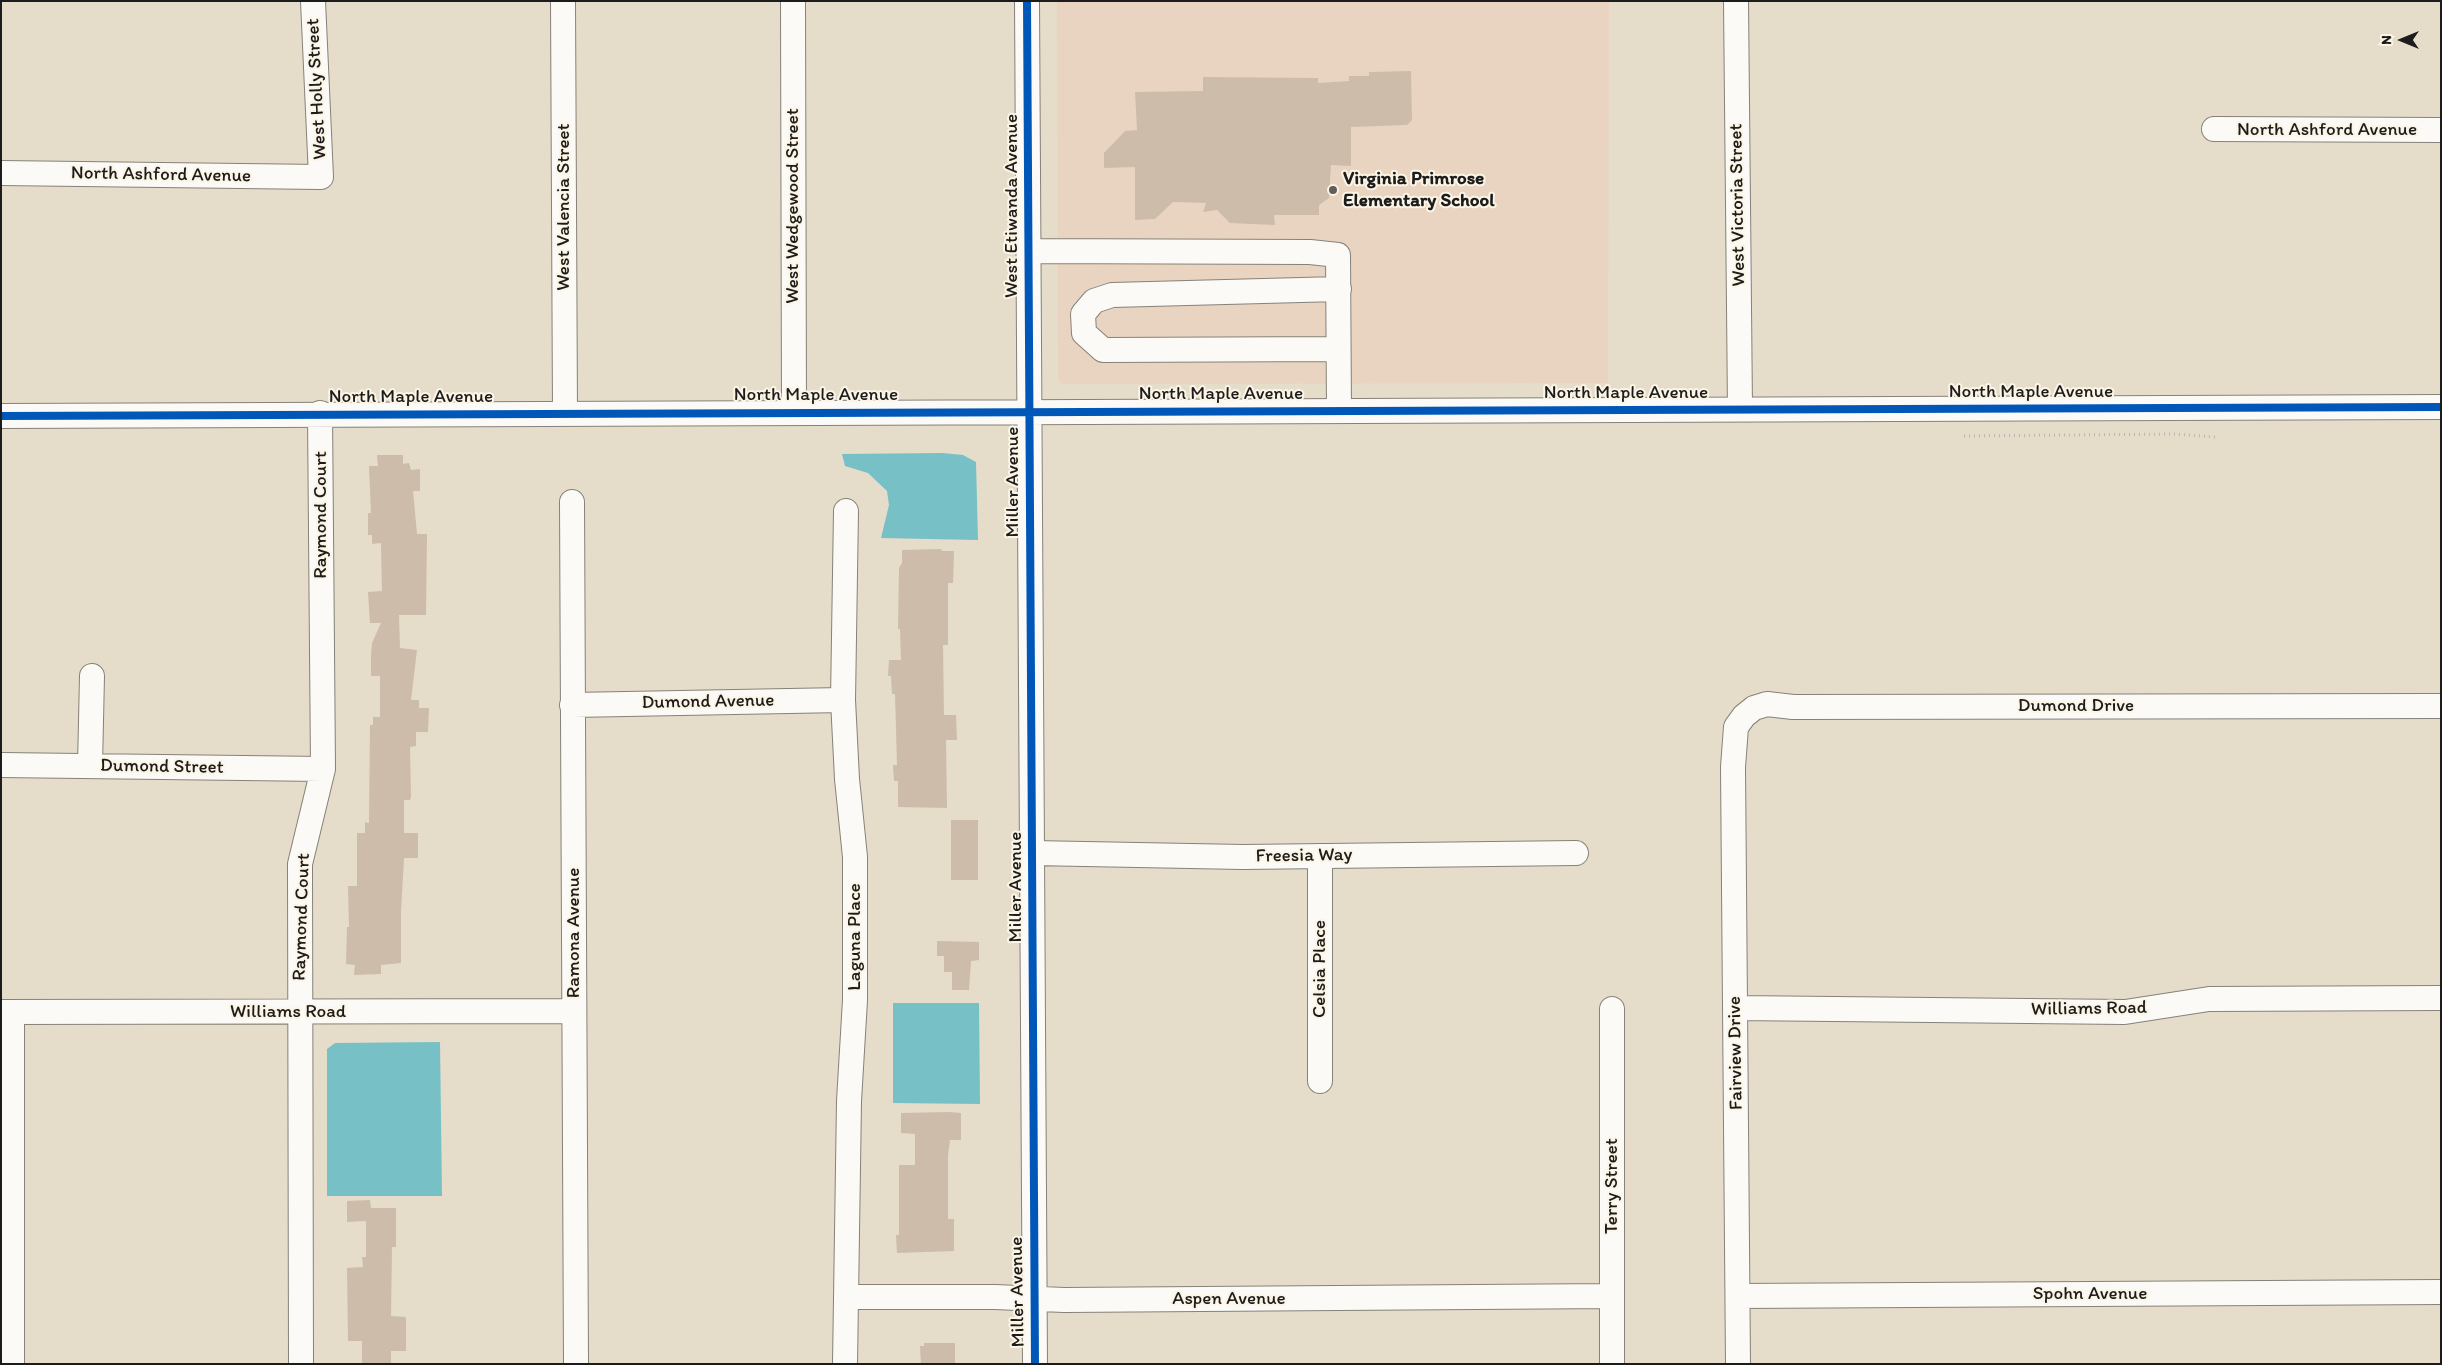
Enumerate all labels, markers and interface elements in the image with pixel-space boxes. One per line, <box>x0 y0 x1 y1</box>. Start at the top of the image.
north arrow <box>2377 15 2427 65</box>
street label: West Holly Street <box>302 18 332 160</box>
text: N <box>2378 35 2395 45</box>
street label: West Wedgewood Street <box>782 108 804 304</box>
street label: West Etiwanda Avenue <box>1001 114 1023 298</box>
street label: North Ashford Avenue <box>2237 119 2417 141</box>
street label: West Valencia Street <box>553 123 575 291</box>
street label: West Victoria Street <box>1725 123 1751 287</box>
street label: North Ashford Avenue <box>71 162 251 188</box>
place label: Virginia Primrose Elementary School <box>1343 168 1495 212</box>
marker: Virginia Primrose Elementary School <box>1327 184 1339 196</box>
street label: North Maple Avenue <box>1949 381 2113 403</box>
street label: North Maple Avenue <box>1544 382 1708 404</box>
street label: North Maple Avenue <box>1139 383 1303 405</box>
street label: North Maple Avenue <box>734 384 898 406</box>
street label: North Maple Avenue <box>329 386 493 408</box>
street label: Miller Avenue <box>1002 427 1024 537</box>
street label: Raymond Court <box>310 451 332 579</box>
street label: Dumond Avenue <box>641 689 775 715</box>
street label: Dumond Drive <box>2018 695 2134 717</box>
street label: Dumond Street <box>100 755 224 779</box>
street label: Miller Avenue <box>1005 832 1027 942</box>
street label: Freesia Way <box>1255 844 1353 868</box>
street label: Raymond Court <box>288 853 316 981</box>
street label: Ramona Avenue <box>563 868 585 998</box>
street label: Laguna Place <box>844 883 866 991</box>
street label: Celsia Place <box>1309 920 1331 1018</box>
street label: Fairview Drive <box>1724 996 1748 1110</box>
street label: Williams Road <box>2031 997 2147 1021</box>
street label: Williams Road <box>230 1001 346 1023</box>
street label: Terry Street <box>1601 1138 1623 1234</box>
street label: Miller Avenue <box>1006 1236 1030 1348</box>
street label: Spohn Avenue <box>2033 1283 2147 1305</box>
street label: Aspen Avenue <box>1172 1288 1286 1310</box>

